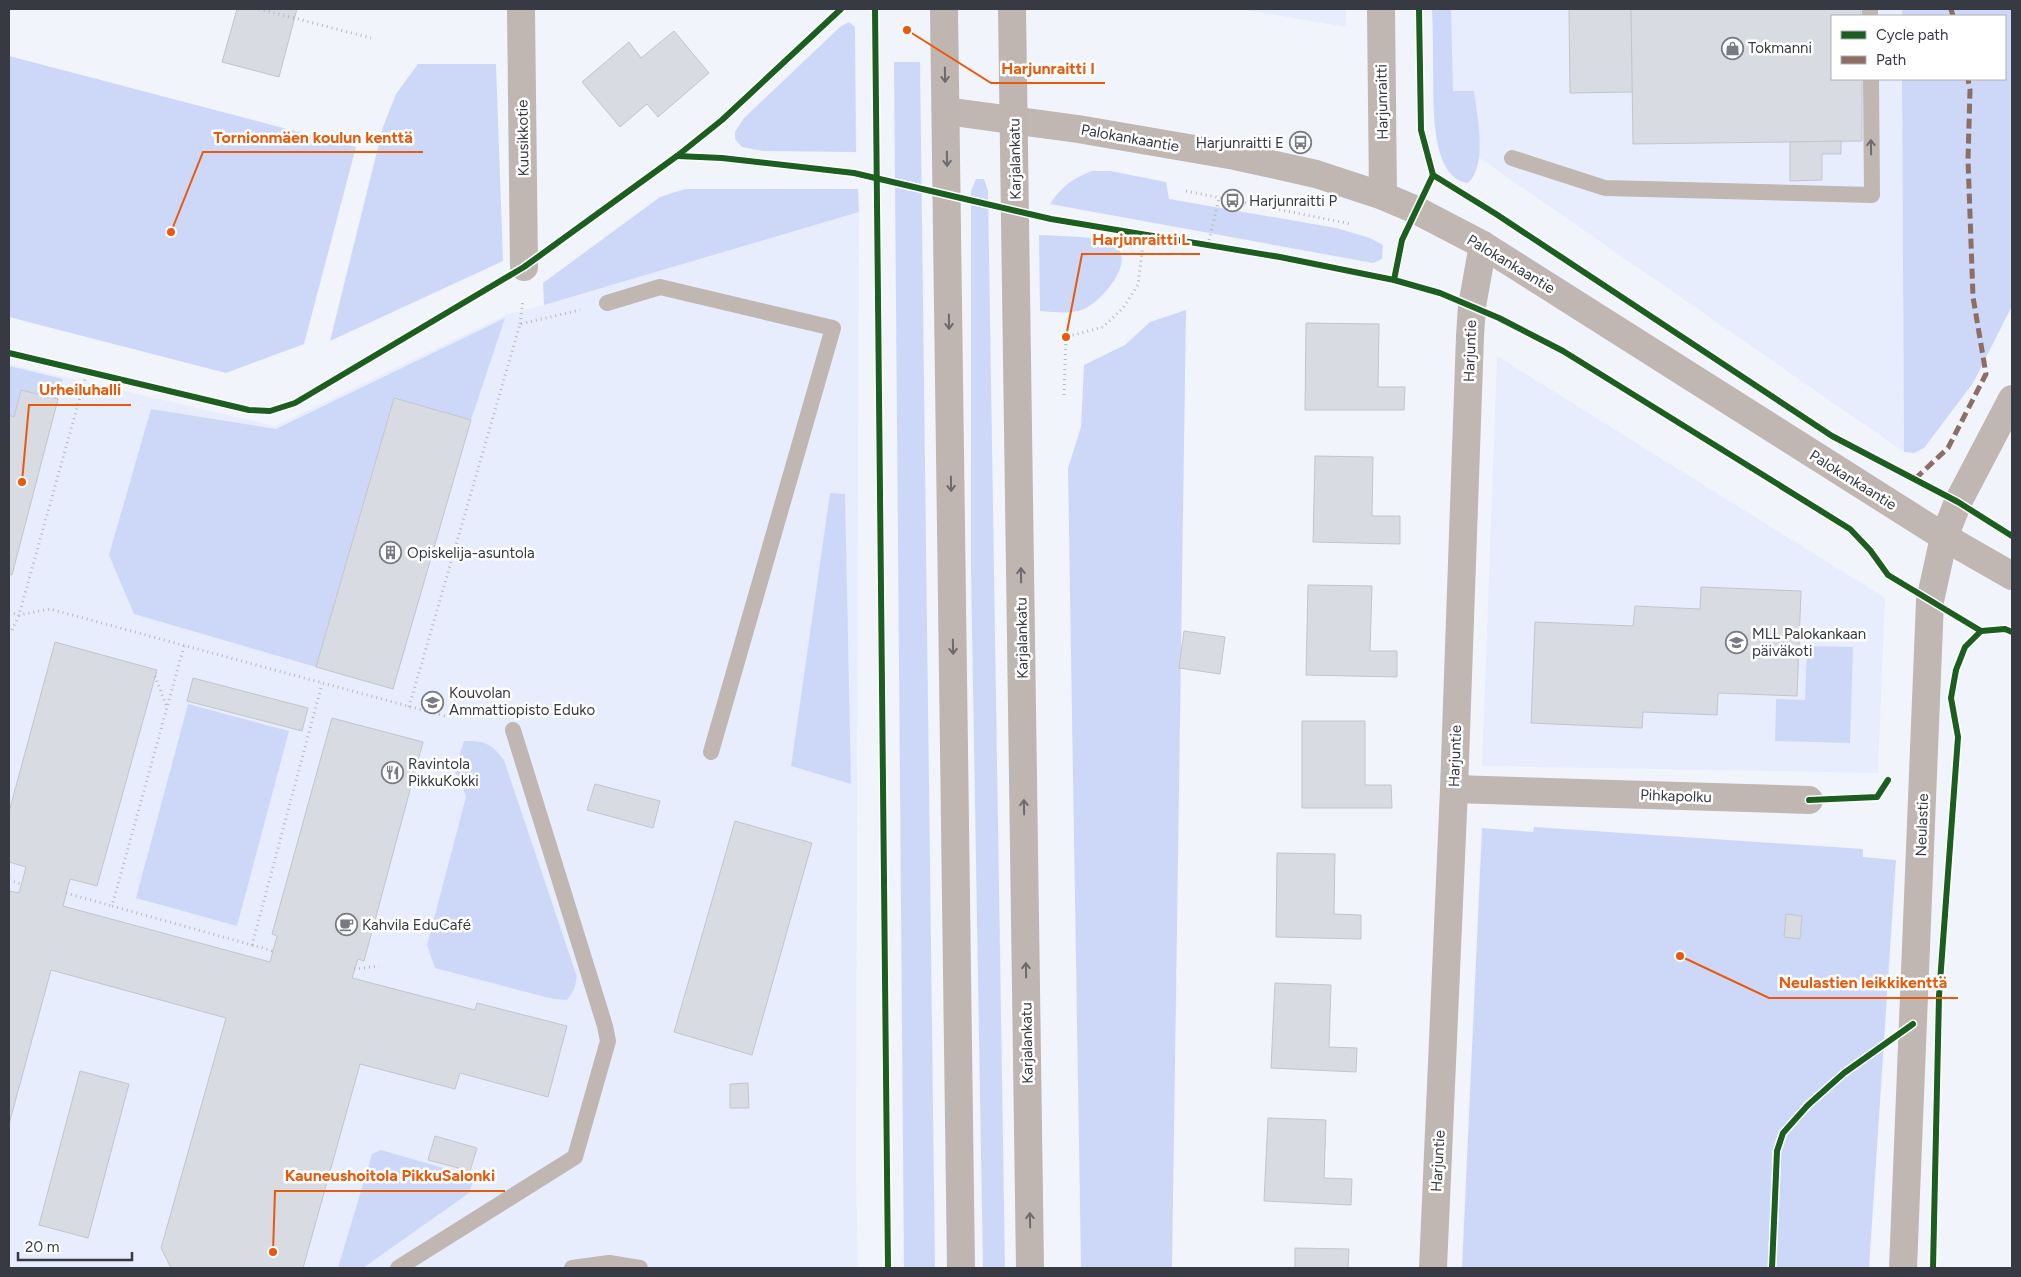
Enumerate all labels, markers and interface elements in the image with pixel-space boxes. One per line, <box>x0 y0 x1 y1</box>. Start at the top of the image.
legend <box>1831 15 2006 80</box>
text: Cycle path <box>1876 26 1948 44</box>
shop icon: Tokmanni <box>1720 36 1744 60</box>
place label: Tokmanni <box>1748 39 1812 57</box>
text: Path <box>1876 51 1906 69</box>
callout: Harjunraitti I <box>991 52 1105 83</box>
text: Harjunraitti I <box>1001 59 1095 78</box>
street label: Harjunraitti <box>1372 64 1392 140</box>
one-way arrow <box>941 67 950 83</box>
street label: Kuusikkotie <box>513 99 533 177</box>
street label: Karjalankatu <box>1005 118 1025 200</box>
callout: Tornionmäen koulun kenttä <box>203 121 423 152</box>
street label: Palokankaantie <box>1079 121 1181 155</box>
text: Tornionmäen koulun kenttä <box>213 128 413 147</box>
bus stop icon: Harjunraitti E <box>1288 131 1312 155</box>
place label: Harjunraitti E <box>1196 134 1284 152</box>
one-way arrow <box>1867 139 1876 155</box>
one-way arrow <box>942 151 951 167</box>
bus stop icon: Harjunraitti P <box>1221 189 1245 213</box>
place label: Harjunraitti P <box>1249 192 1337 210</box>
callout: Harjunraitti L <box>1082 223 1200 254</box>
text: Harjunraitti L <box>1092 230 1190 249</box>
street label: Palokankaantie <box>1464 231 1558 297</box>
one-way arrow <box>944 314 954 330</box>
street label: Harjuntie <box>1460 320 1480 382</box>
callout: Urheiluhalli <box>29 374 131 405</box>
text: Urheiluhalli <box>39 380 121 399</box>
street label: Palokankaantie <box>1806 446 1900 514</box>
one-way arrow <box>946 476 956 492</box>
building icon: Opiskelija-asuntola <box>379 541 403 565</box>
place label: Opiskelija-asuntola <box>407 544 535 562</box>
one-way arrow <box>1016 567 1026 583</box>
street label: Karjalankatu <box>1012 597 1032 679</box>
place label: MLL Palokankaan päiväkoti <box>1752 625 1866 660</box>
school or university icon: MLL Palokankaan päiväkoti <box>1724 631 1748 655</box>
one-way arrow <box>948 638 958 655</box>
place label: Kouvolan Ammattiopisto Eduko <box>449 684 595 719</box>
school or university icon: Kouvolan Ammattiopisto Eduko <box>421 690 445 714</box>
street label: Harjuntie <box>1445 725 1465 787</box>
place label: Ravintola PikkuKokki <box>408 755 479 790</box>
restaurant icon: Ravintola PikkuKokki <box>380 761 404 785</box>
street label: Pihkapolku <box>1640 786 1712 806</box>
street label: Neulastie <box>1912 793 1932 857</box>
one-way arrow <box>1019 799 1029 816</box>
cafe icon: Kahvila EduCafé <box>334 913 358 937</box>
place label: Kahvila EduCafé <box>362 916 471 934</box>
one-way arrow <box>1021 962 1031 978</box>
callout: Neulastien leikkikenttä <box>1769 967 1958 998</box>
text: Neulastien leikkikenttä <box>1779 973 1947 992</box>
street label: Karjalankatu <box>1017 1002 1037 1084</box>
street label: Harjuntie <box>1427 1130 1449 1192</box>
callout: Kauneushoitola PikkuSalonki <box>275 1160 505 1191</box>
text: Kauneushoitola PikkuSalonki <box>285 1166 495 1185</box>
one-way arrow <box>1025 1212 1034 1228</box>
scale bar <box>18 1230 131 1262</box>
text: 20 m <box>25 1238 59 1256</box>

